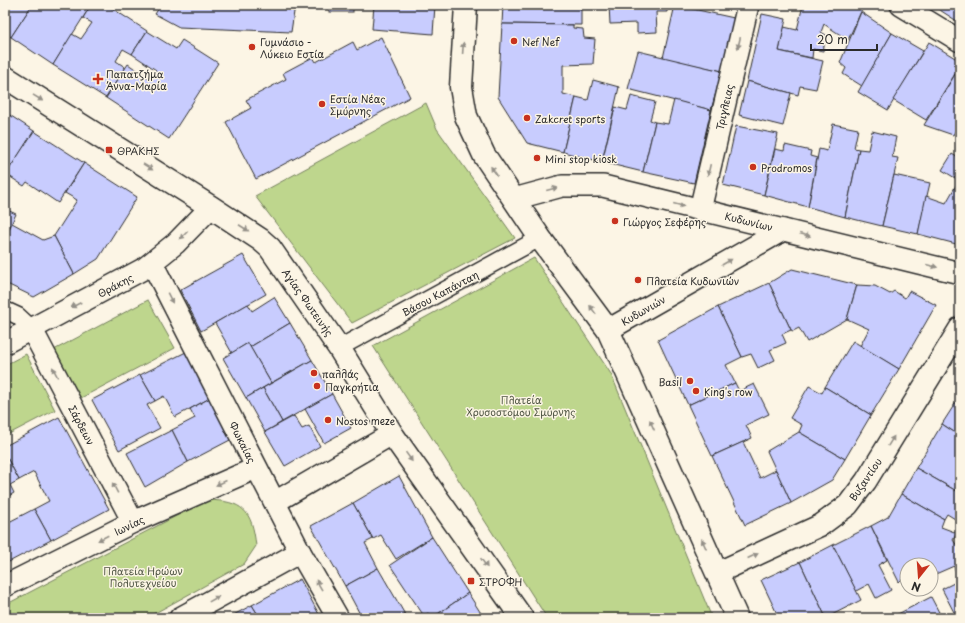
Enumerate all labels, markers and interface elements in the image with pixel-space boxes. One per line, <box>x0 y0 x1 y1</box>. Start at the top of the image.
scale bar <box>811 26 877 52</box>
text: 20 m <box>817 30 848 48</box>
place label: Γυμνάσιο - Λύκειο Εστία <box>260 34 325 61</box>
place label: Nef Nef <box>522 34 560 49</box>
marker: Nef Nef <box>509 36 519 46</box>
one-way arrow <box>736 37 742 49</box>
one-way arrow <box>460 41 466 54</box>
marker: Γυμνάσιο - Λύκειο Εστία <box>247 42 257 52</box>
place label: Παπατζήμα Άννα-Μαρία <box>106 66 167 94</box>
marker: Παπατζήμα Άννα-Μαρία <box>93 74 103 84</box>
street label: Τριγλειας <box>711 83 737 131</box>
place label: Εστία Νέας Σμύρνης <box>330 91 385 118</box>
one-way arrow <box>32 94 44 101</box>
marker: Εστία Νέας Σμύρνης <box>317 99 327 109</box>
place label: Zakcret sports <box>535 111 606 126</box>
marker: Zakcret sports <box>522 113 532 123</box>
place label: ΘΡΑΚΗΣ <box>117 143 159 158</box>
marker: ΘΡΑΚΗΣ <box>104 145 114 155</box>
place label: Mini stop kiosk <box>545 151 617 166</box>
marker: Mini stop kiosk <box>532 153 542 163</box>
place label: Prodromos <box>761 160 812 175</box>
marker: Prodromos <box>748 162 758 172</box>
one-way arrow <box>143 163 153 171</box>
one-way arrow <box>706 163 712 176</box>
one-way arrow <box>490 165 498 176</box>
one-way arrow <box>545 185 558 191</box>
one-way arrow <box>673 202 685 208</box>
street label: Κυδωνίων <box>723 208 775 234</box>
place label: Γιώργος Σεφέρης <box>623 214 706 229</box>
marker: Γιώργος Σεφέρης <box>610 216 620 226</box>
one-way arrow <box>238 224 249 232</box>
one-way arrow <box>179 230 189 240</box>
one-way arrow <box>799 232 811 238</box>
one-way arrow <box>721 259 733 266</box>
one-way arrow <box>926 263 938 269</box>
street label: Αγίας Φωτεινής <box>279 265 337 339</box>
street label: Βάσου Καπάνταη <box>399 267 481 319</box>
street label: Θράκης <box>95 269 135 301</box>
place label: Πλατεία Κυδωνιών <box>646 273 739 288</box>
marker: Πλατεία Κυδωνιών <box>633 275 643 285</box>
street label: Κυδωνιών <box>618 291 668 329</box>
one-way arrow <box>167 292 173 304</box>
one-way arrow <box>70 302 82 309</box>
one-way arrow <box>589 304 597 315</box>
place label: παλλάς <box>322 366 359 381</box>
one-way arrow <box>52 367 58 378</box>
marker: παλλάς <box>309 368 319 378</box>
place label: Basil <box>658 374 682 389</box>
marker: Basil <box>685 376 695 386</box>
place label: Παγκρήτια <box>325 379 379 394</box>
marker: Παγκρήτια <box>312 381 322 391</box>
place label: King's row <box>704 384 753 399</box>
marker: King's row <box>691 386 701 396</box>
park label: Πλατεία Χρυσοστόμου Σμύρνης <box>467 392 575 419</box>
street label: Σάρδεων <box>65 402 99 448</box>
place label: Nostos meze <box>336 413 396 428</box>
marker: Nostos meze <box>323 415 333 425</box>
street label: Φωκαίας <box>226 419 260 465</box>
one-way arrow <box>648 419 654 431</box>
one-way arrow <box>887 435 894 447</box>
one-way arrow <box>405 452 413 462</box>
street label: Βυζαντίου <box>845 454 885 503</box>
one-way arrow <box>214 481 226 487</box>
one-way arrow <box>112 482 118 494</box>
street label: Ιωνίας <box>111 511 147 539</box>
one-way arrow <box>97 534 108 541</box>
one-way arrow <box>701 537 707 549</box>
one-way arrow <box>747 553 758 559</box>
north arrow <box>899 557 939 597</box>
one-way arrow <box>480 558 488 568</box>
park label: Πλατεία Ηρώων Πολυτεχνείου <box>103 563 183 590</box>
place label: ΣΤΡΟΦΗ <box>479 574 522 589</box>
marker: ΣΤΡΟΦΗ <box>466 576 476 586</box>
text: N <box>909 578 923 596</box>
one-way arrow <box>315 579 322 591</box>
one-way arrow <box>208 596 220 603</box>

